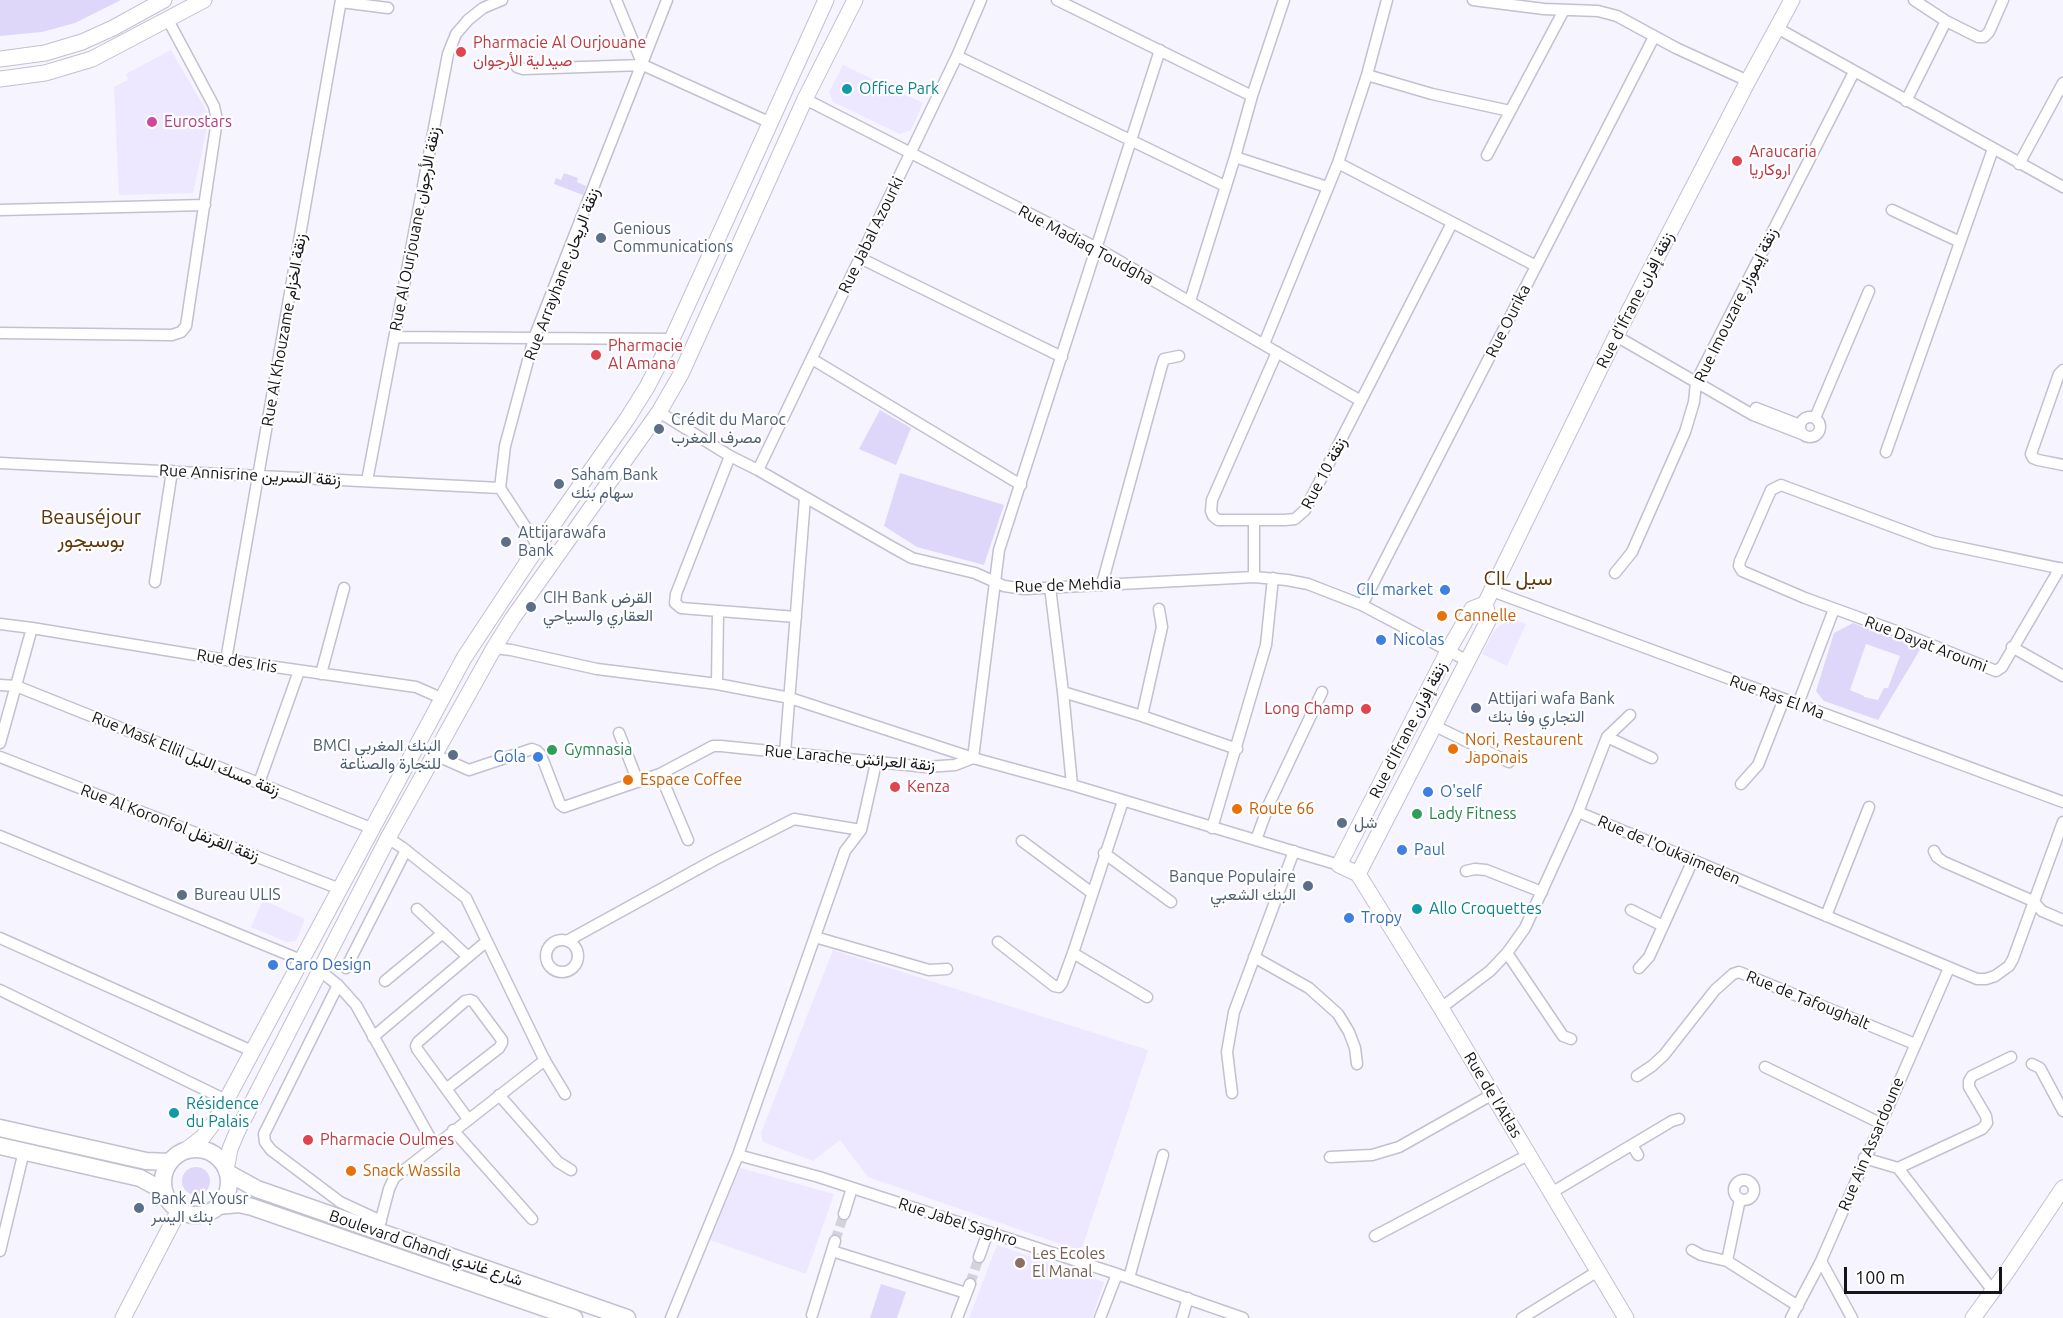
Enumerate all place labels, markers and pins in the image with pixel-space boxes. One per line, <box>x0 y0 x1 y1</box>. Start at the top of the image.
place label: Pharmacie Al Ourjouane صيدلية الأرجوان <box>473 33 646 71</box>
marker: Pharmacie Al Ourjouane صيدلية الأرجوان <box>454 45 468 59</box>
place label: Office Park <box>859 79 939 99</box>
marker: Office Park <box>840 82 854 96</box>
place label: Eurostars <box>164 112 232 132</box>
marker: Eurostars <box>145 115 159 129</box>
place label: Araucaria اروكاريا <box>1749 142 1817 180</box>
marker: Araucaria اروكاريا <box>1730 154 1744 168</box>
place label: Genious Communications <box>613 219 733 257</box>
marker: Genious Communications <box>594 231 608 245</box>
place label: Pharmacie Al Amana <box>608 336 683 374</box>
marker: Pharmacie Al Amana <box>589 348 603 362</box>
place label: Crédit du Maroc مصرف المغرب <box>671 410 786 448</box>
marker: Crédit du Maroc مصرف المغرب <box>652 422 666 436</box>
place label: Saham Bank سهام بنك <box>571 465 658 503</box>
marker: Saham Bank سهام بنك <box>552 477 566 491</box>
place label: Attijarawafa Bank <box>518 523 606 561</box>
marker: Attijarawafa Bank <box>499 535 513 549</box>
place label: CIL market <box>1356 580 1433 600</box>
marker: CIL market <box>1438 583 1452 597</box>
place label: CIH Bank القرض العقاري والسياحي <box>543 588 653 626</box>
marker: CIH Bank القرض العقاري والسياحي <box>524 600 538 614</box>
place label: Cannelle <box>1454 606 1516 626</box>
marker: Cannelle <box>1435 609 1449 623</box>
place label: Nicolas <box>1393 630 1444 650</box>
marker: Nicolas <box>1374 633 1388 647</box>
place label: Attijari wafa Bank التجاري وفا بنك <box>1488 689 1615 727</box>
place label: Long Champ <box>1264 699 1354 719</box>
marker: Attijari wafa Bank التجاري وفا بنك <box>1469 701 1483 715</box>
marker: Long Champ <box>1359 702 1373 716</box>
place label: Nori, Restaurent Japonais <box>1465 730 1583 768</box>
place label: BMCI البنك المغربي للتجارة والصناعة <box>313 736 441 774</box>
place label: Gymnasia <box>564 740 632 760</box>
marker: Nori, Restaurent Japonais <box>1446 742 1460 756</box>
marker: Gymnasia <box>545 743 559 757</box>
place label: Gola <box>494 747 526 767</box>
marker: BMCI البنك المغربي للتجارة والصناعة <box>446 748 460 762</box>
marker: Gola <box>531 750 545 764</box>
place label: Espace Coffee <box>640 770 742 790</box>
marker: Espace Coffee <box>621 773 635 787</box>
place label: Kenza <box>907 777 950 797</box>
marker: Kenza <box>888 780 902 794</box>
place label: O'self <box>1440 782 1482 802</box>
marker: O'self <box>1421 785 1435 799</box>
place label: Route 66 <box>1249 799 1314 819</box>
marker: Route 66 <box>1230 802 1244 816</box>
place label: Lady Fitness <box>1429 804 1517 824</box>
marker: Lady Fitness <box>1410 807 1424 821</box>
place label: شل <box>1354 813 1377 833</box>
marker: شل <box>1335 816 1349 830</box>
place label: Paul <box>1414 840 1445 860</box>
marker: Paul <box>1395 843 1409 857</box>
place label: Banque Populaire البنك الشعبي <box>1169 867 1296 905</box>
marker: Banque Populaire البنك الشعبي <box>1301 879 1315 893</box>
place label: Bureau ULIS <box>194 885 281 905</box>
marker: Bureau ULIS <box>175 888 189 902</box>
place label: Allo Croquettes <box>1429 899 1542 919</box>
marker: Allo Croquettes <box>1410 902 1424 916</box>
place label: Tropy <box>1361 908 1402 928</box>
marker: Tropy <box>1342 911 1356 925</box>
place label: Caro Design <box>285 955 371 975</box>
marker: Caro Design <box>266 958 280 972</box>
place label: Résidence du Palais <box>186 1094 259 1132</box>
marker: Résidence du Palais <box>167 1106 181 1120</box>
place label: Pharmacie Oulmes <box>320 1130 454 1150</box>
marker: Pharmacie Oulmes <box>301 1133 315 1147</box>
place label: Snack Wassila <box>363 1161 461 1181</box>
marker: Snack Wassila <box>344 1164 358 1178</box>
place label: Bank Al Yousr بنك اليسر <box>151 1189 249 1227</box>
marker: Bank Al Yousr بنك اليسر <box>132 1201 146 1215</box>
place label: Les Ecoles El Manal <box>1032 1244 1105 1282</box>
marker: Les Ecoles El Manal <box>1013 1256 1027 1270</box>

